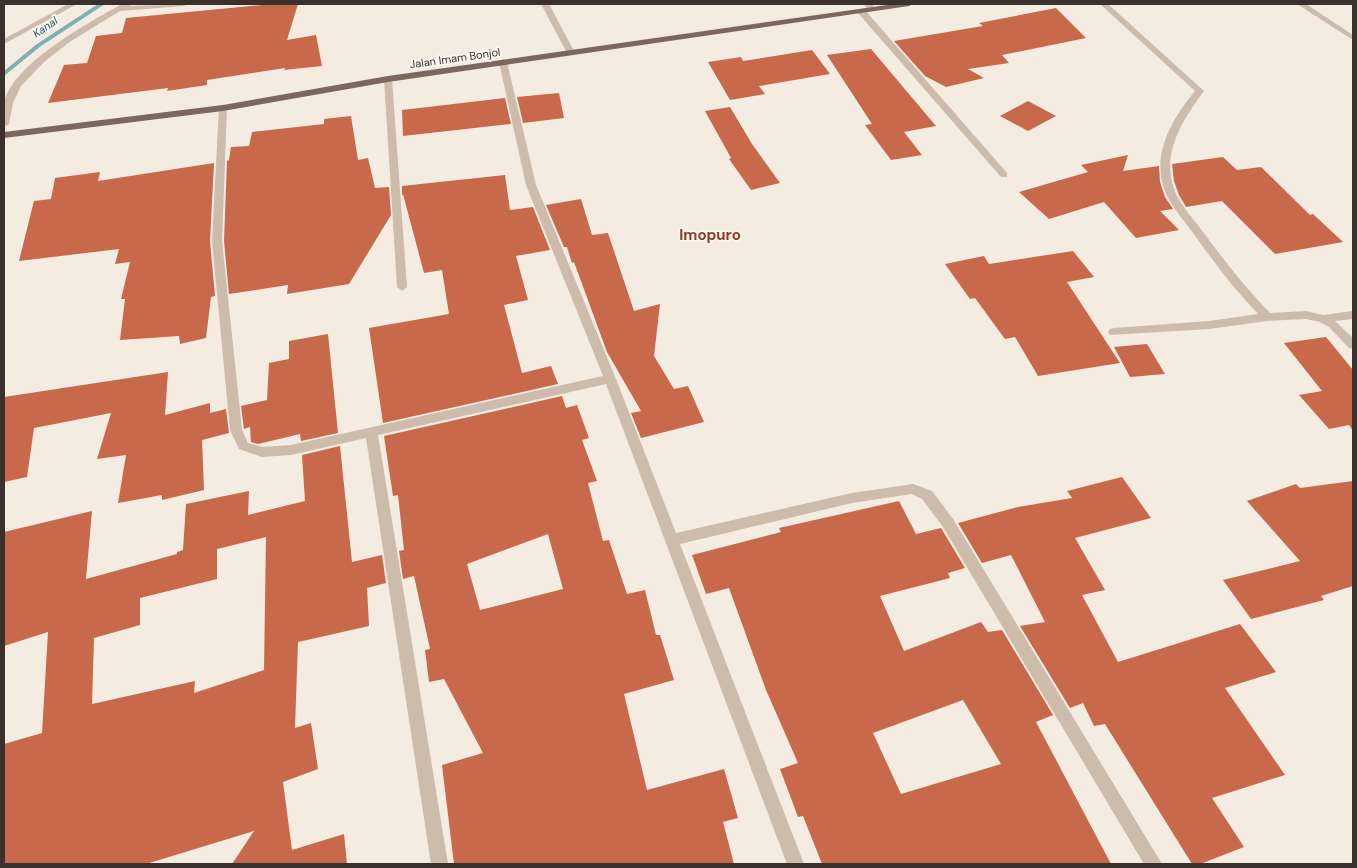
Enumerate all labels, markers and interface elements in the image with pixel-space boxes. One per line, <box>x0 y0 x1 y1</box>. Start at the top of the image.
water label: Kanal <box>30 13 61 40</box>
street label: Jalan Imam Bonjol <box>409 45 501 71</box>
district label: Imopuro <box>679 225 741 245</box>

